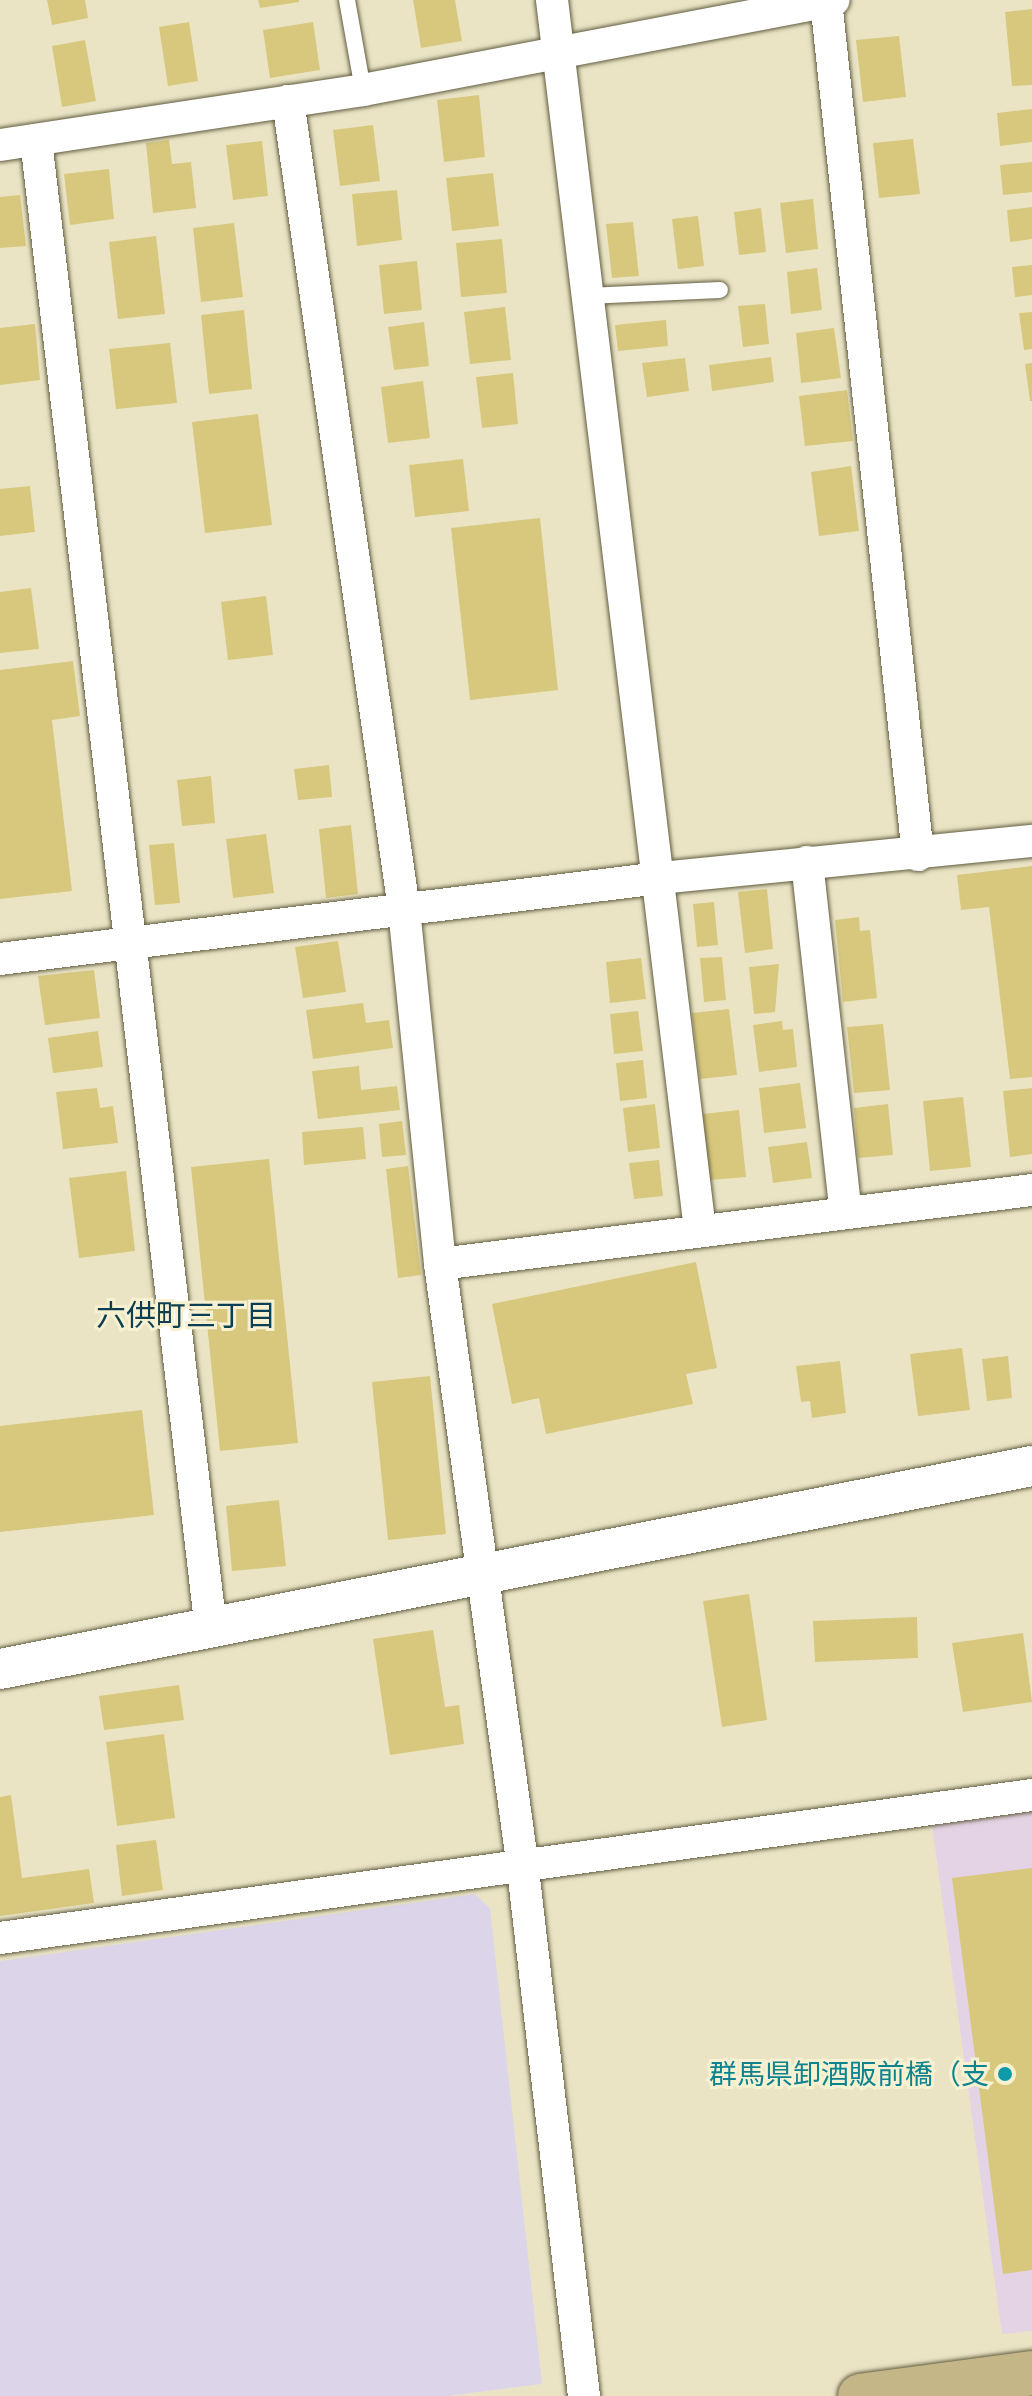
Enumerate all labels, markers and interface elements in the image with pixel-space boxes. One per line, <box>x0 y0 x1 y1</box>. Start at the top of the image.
district label: 六供町三丁目 <box>96 1297 276 1333</box>
place label: 群馬県卸酒販前橋（支 <box>709 2057 989 2091</box>
marker: 群馬県卸酒販前橋（支 <box>996 2065 1014 2083</box>

